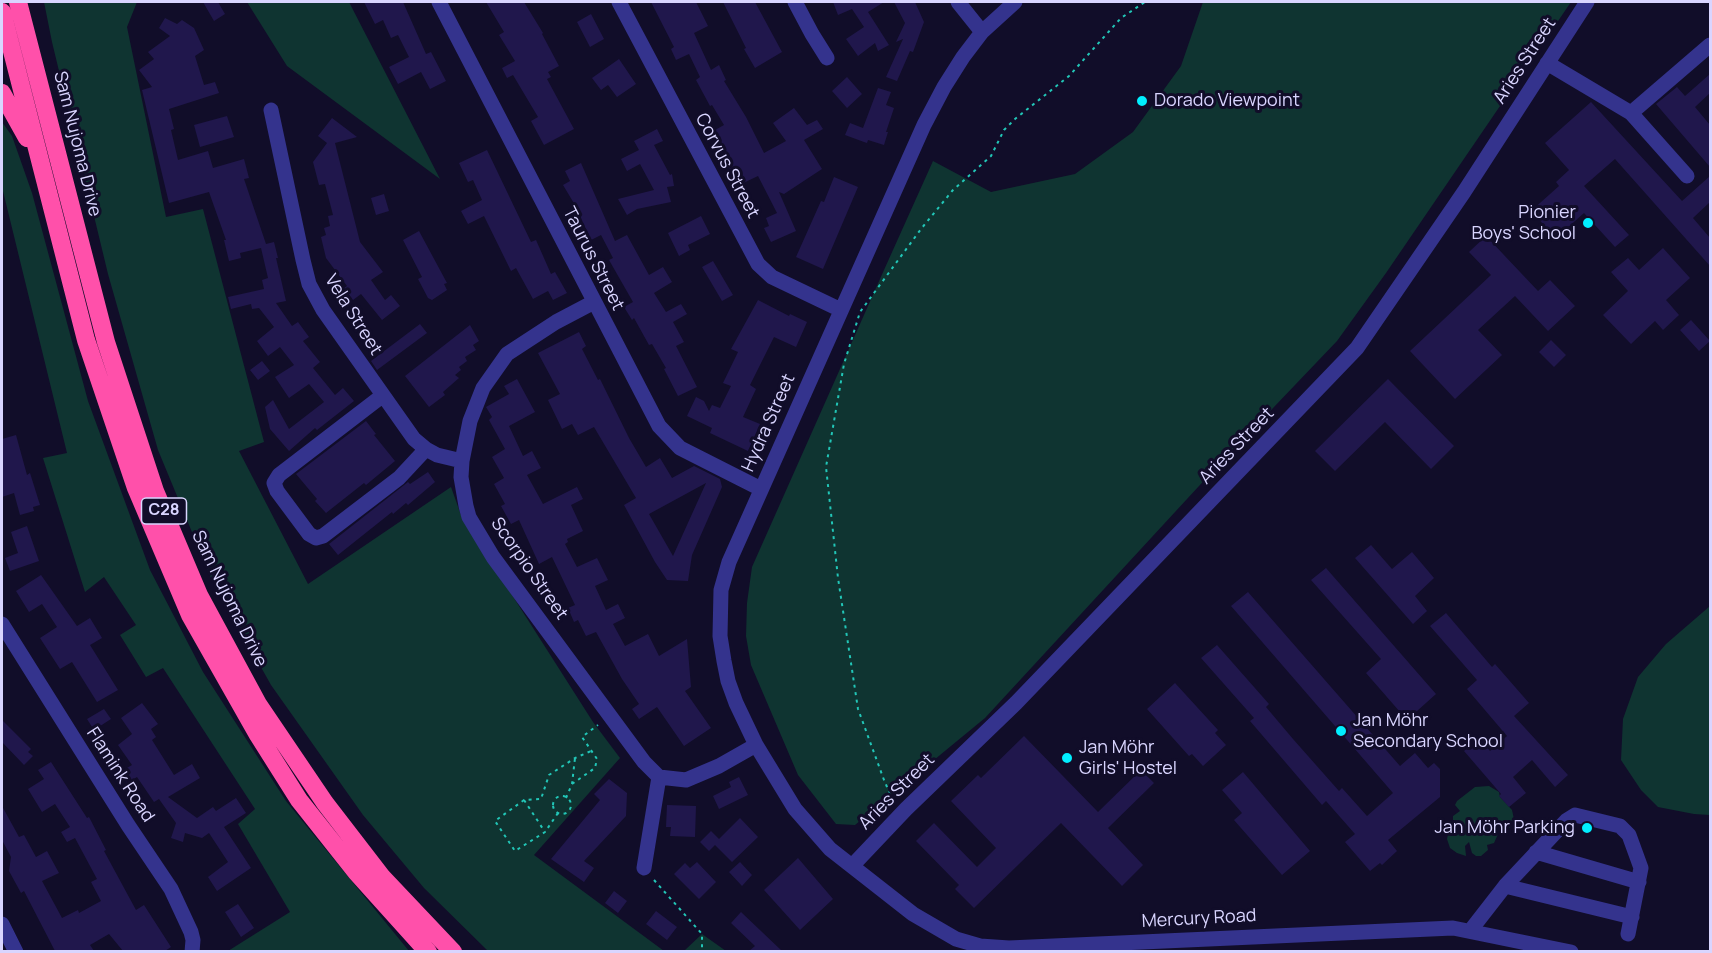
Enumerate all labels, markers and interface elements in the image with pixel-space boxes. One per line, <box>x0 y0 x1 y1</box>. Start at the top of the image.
street label: Aries Street <box>1489 14 1561 108</box>
street label: Sam Nujoma Drive <box>48 69 106 219</box>
place label: Dorado Viewpoint <box>1154 90 1300 112</box>
marker: Dorado Viewpoint <box>1135 94 1149 108</box>
street label: Corvus Street <box>690 110 764 222</box>
place label: Pionier Boys' School <box>1471 202 1576 244</box>
street label: Taurus Street <box>558 204 628 314</box>
marker: Pionier Boys' School <box>1581 216 1595 230</box>
street label: Vela Street <box>320 271 386 359</box>
street label: Hydra Street <box>738 371 800 475</box>
street label: Aries Street <box>1195 403 1279 489</box>
road number: C28 <box>142 498 186 524</box>
street label: Scorpio Street <box>486 514 572 624</box>
street label: Sam Nujoma Drive <box>187 527 271 671</box>
place label: Jan Möhr Secondary School <box>1353 710 1503 752</box>
street label: Flamink Road <box>81 724 159 826</box>
marker: Jan Möhr Secondary School <box>1334 724 1348 738</box>
place label: Jan Möhr Girls' Hostel <box>1079 737 1177 780</box>
street label: Aries Street <box>855 750 939 834</box>
marker: Jan Möhr Girls' Hostel <box>1060 751 1074 765</box>
place label: Jan Möhr Parking <box>1434 817 1575 839</box>
marker: Jan Möhr Parking <box>1580 821 1594 835</box>
street label: Mercury Road <box>1141 905 1257 933</box>

